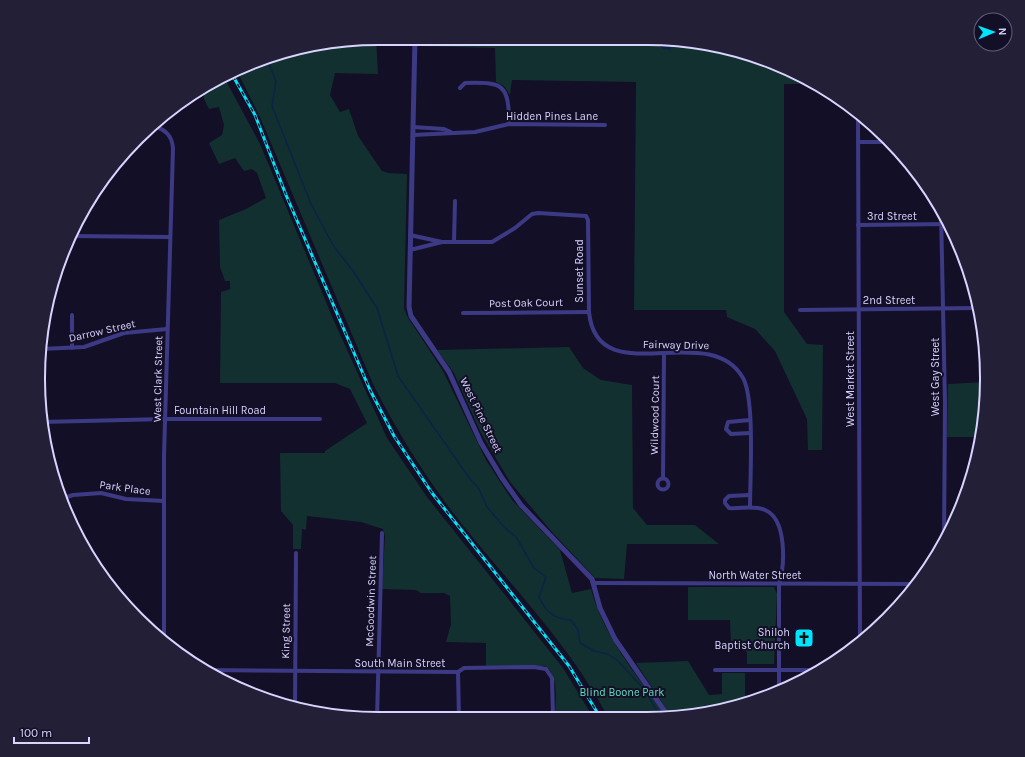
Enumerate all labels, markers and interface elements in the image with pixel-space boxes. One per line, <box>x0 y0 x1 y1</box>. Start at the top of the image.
north arrow <box>973 12 1013 52</box>
text: N <box>996 27 1009 36</box>
street label: Hidden Pines Lane <box>506 110 598 123</box>
street label: 3rd Street <box>867 210 917 223</box>
street label: Sunset Road <box>573 239 586 303</box>
street label: 2nd Street <box>863 294 915 307</box>
street label: Post Oak Court <box>489 296 563 310</box>
street label: Darrow Street <box>67 317 137 345</box>
street label: West Market Street <box>844 331 857 427</box>
street label: West Clark Street <box>151 336 165 422</box>
street label: Fairway Drive <box>643 338 710 352</box>
street label: West Gay Street <box>929 338 942 416</box>
street label: West Pine Street <box>457 375 505 455</box>
street label: Wildwood Court <box>648 375 662 455</box>
street label: Fountain Hill Road <box>174 404 266 417</box>
street label: Park Place <box>99 478 152 498</box>
street label: McGoodwin Street <box>363 555 379 647</box>
street label: North Water Street <box>708 569 802 582</box>
street label: King Street <box>279 603 293 659</box>
place label: Shiloh Baptist Church <box>714 626 790 652</box>
church icon: Shiloh Baptist Church <box>793 627 815 649</box>
street label: South Main Street <box>355 657 445 670</box>
park label: Blind Boone Park <box>579 686 665 699</box>
scale bar <box>14 719 89 745</box>
text: 100 m <box>20 726 52 740</box>

